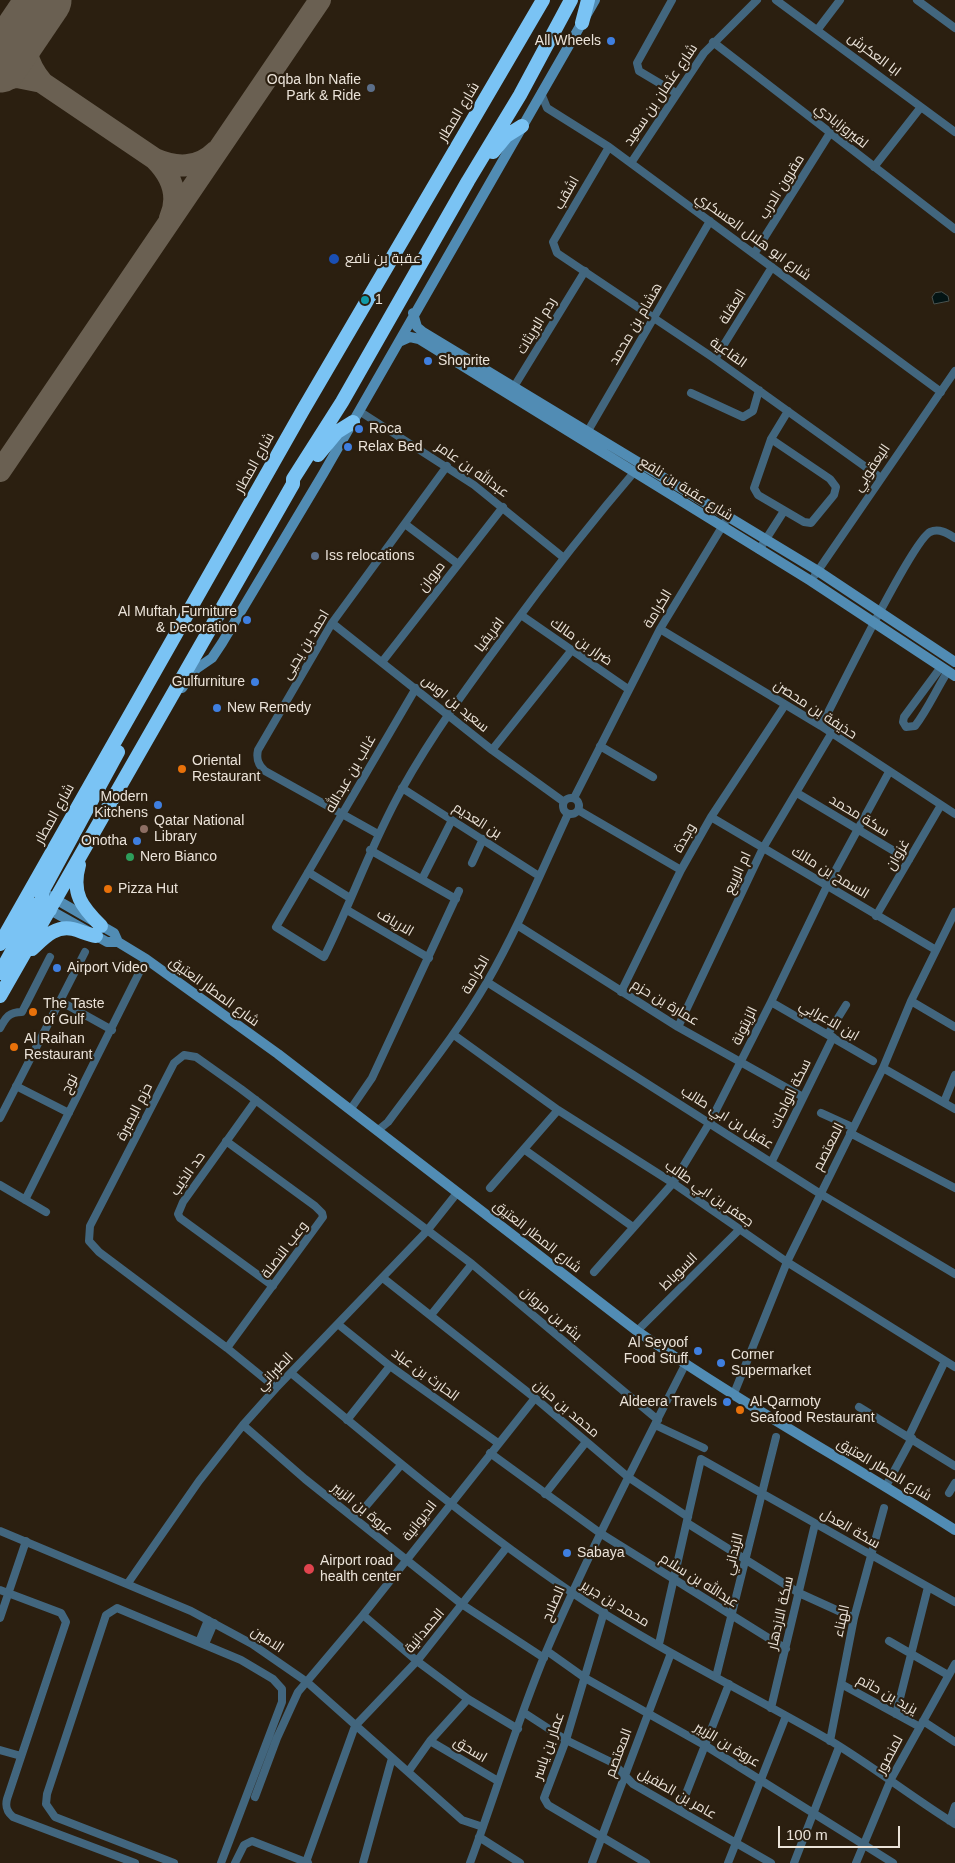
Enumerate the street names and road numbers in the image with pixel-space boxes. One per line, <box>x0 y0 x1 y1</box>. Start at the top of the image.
street label: ابا العكرش <box>844 30 904 80</box>
street label: شارع عثمان بن سعيد <box>621 41 701 149</box>
street label: شارع المطار <box>435 79 483 145</box>
street label: لفيروزابادي <box>811 100 871 152</box>
street label: مقرون الدرب <box>756 152 808 222</box>
street label: اشقب <box>551 173 583 213</box>
street label: شارع ابو هلال العسكري <box>692 189 814 285</box>
street label: هشام بن محمد <box>606 280 666 368</box>
street label: العقلة <box>716 286 750 328</box>
street label: ردم البريثات <box>514 295 560 357</box>
street label: القاعية <box>706 334 750 372</box>
street label: شارع المطار <box>232 430 278 496</box>
street label: عبدالله بن عامر <box>432 439 512 501</box>
street label: اليعقوبي <box>850 441 894 495</box>
street label: شارع عقبة بن نافع <box>636 454 736 524</box>
street label: مروان <box>415 558 449 596</box>
street label: الكرامة <box>640 587 676 631</box>
street label: احمد بن يحيى <box>279 607 333 683</box>
street label: ضرار بن مالك <box>547 614 615 670</box>
street label: افريقيا <box>472 615 508 655</box>
street label: سعيد بن اوس <box>418 672 492 736</box>
street label: حذيفة بن محصن <box>770 677 860 743</box>
street label: غالب بن عبدالله <box>322 732 380 816</box>
street label: شارع المطار <box>32 781 78 847</box>
street label: سكة محمد <box>826 792 892 840</box>
street label: بن العديم <box>449 799 505 843</box>
street label: وجدة <box>670 820 700 856</box>
street label: غزوان <box>882 836 914 874</box>
street label: السمح بن مالك <box>788 843 872 903</box>
street label: ام الربيع <box>721 849 755 897</box>
street label: الارياف <box>374 906 416 940</box>
street label: الكرامة <box>458 953 494 997</box>
street label: شارع المطار العتيق <box>166 954 262 1030</box>
street label: عمارة بن حزم <box>628 976 702 1030</box>
street label: ابن الاعرابي <box>796 997 862 1045</box>
street label: الزيتونة <box>729 1004 761 1048</box>
street label: سكة الواحات <box>767 1057 815 1131</box>
street label: نوح <box>58 1071 82 1097</box>
street label: حزم البمبرة <box>113 1080 157 1144</box>
street label: عقيل بن ابي طالب <box>678 1083 776 1153</box>
street label: المعتصم <box>810 1120 848 1174</box>
street label: حد الذيب <box>167 1149 209 1199</box>
street label: جعفر بن ابي طالب <box>661 1157 757 1231</box>
street label: شارع المطار العتيق <box>489 1197 585 1277</box>
street label: وعب النصلة <box>258 1218 312 1282</box>
street label: السوباط <box>657 1250 701 1294</box>
street label: بشر بن مروان <box>517 1283 585 1345</box>
street label: الحارث بن عباد <box>388 1345 462 1405</box>
street label: الطبراني <box>253 1350 297 1394</box>
street label: محمد بن حبان <box>530 1377 602 1441</box>
street label: شارع المطار العتيق <box>834 1435 934 1505</box>
street label: عروة بن الزبير <box>328 1479 396 1539</box>
street label: الديوانية <box>399 1497 441 1545</box>
street label: سكة العدل <box>817 1505 883 1553</box>
street label: الزبداني <box>721 1531 747 1577</box>
street label: عبدالله بن سلام <box>657 1550 741 1612</box>
street label: سكة الازدهار <box>764 1575 798 1651</box>
street label: محمد بن جرير <box>578 1577 652 1631</box>
street label: الصلاح <box>539 1584 569 1624</box>
street label: الهناء <box>830 1603 854 1639</box>
street label: الحمدانية <box>402 1605 448 1657</box>
street label: الامين <box>247 1623 287 1657</box>
street label: يزيد بن حاتم <box>854 1672 920 1718</box>
street label: عمار بن ياسر <box>530 1710 568 1782</box>
street label: عروة بن الزبير <box>691 1719 763 1771</box>
street label: المعتصم <box>602 1726 636 1780</box>
street label: اسحق <box>450 1733 490 1767</box>
street label: لمنصور <box>873 1733 907 1777</box>
street label: عامر بن الطفيل <box>635 1765 719 1823</box>

